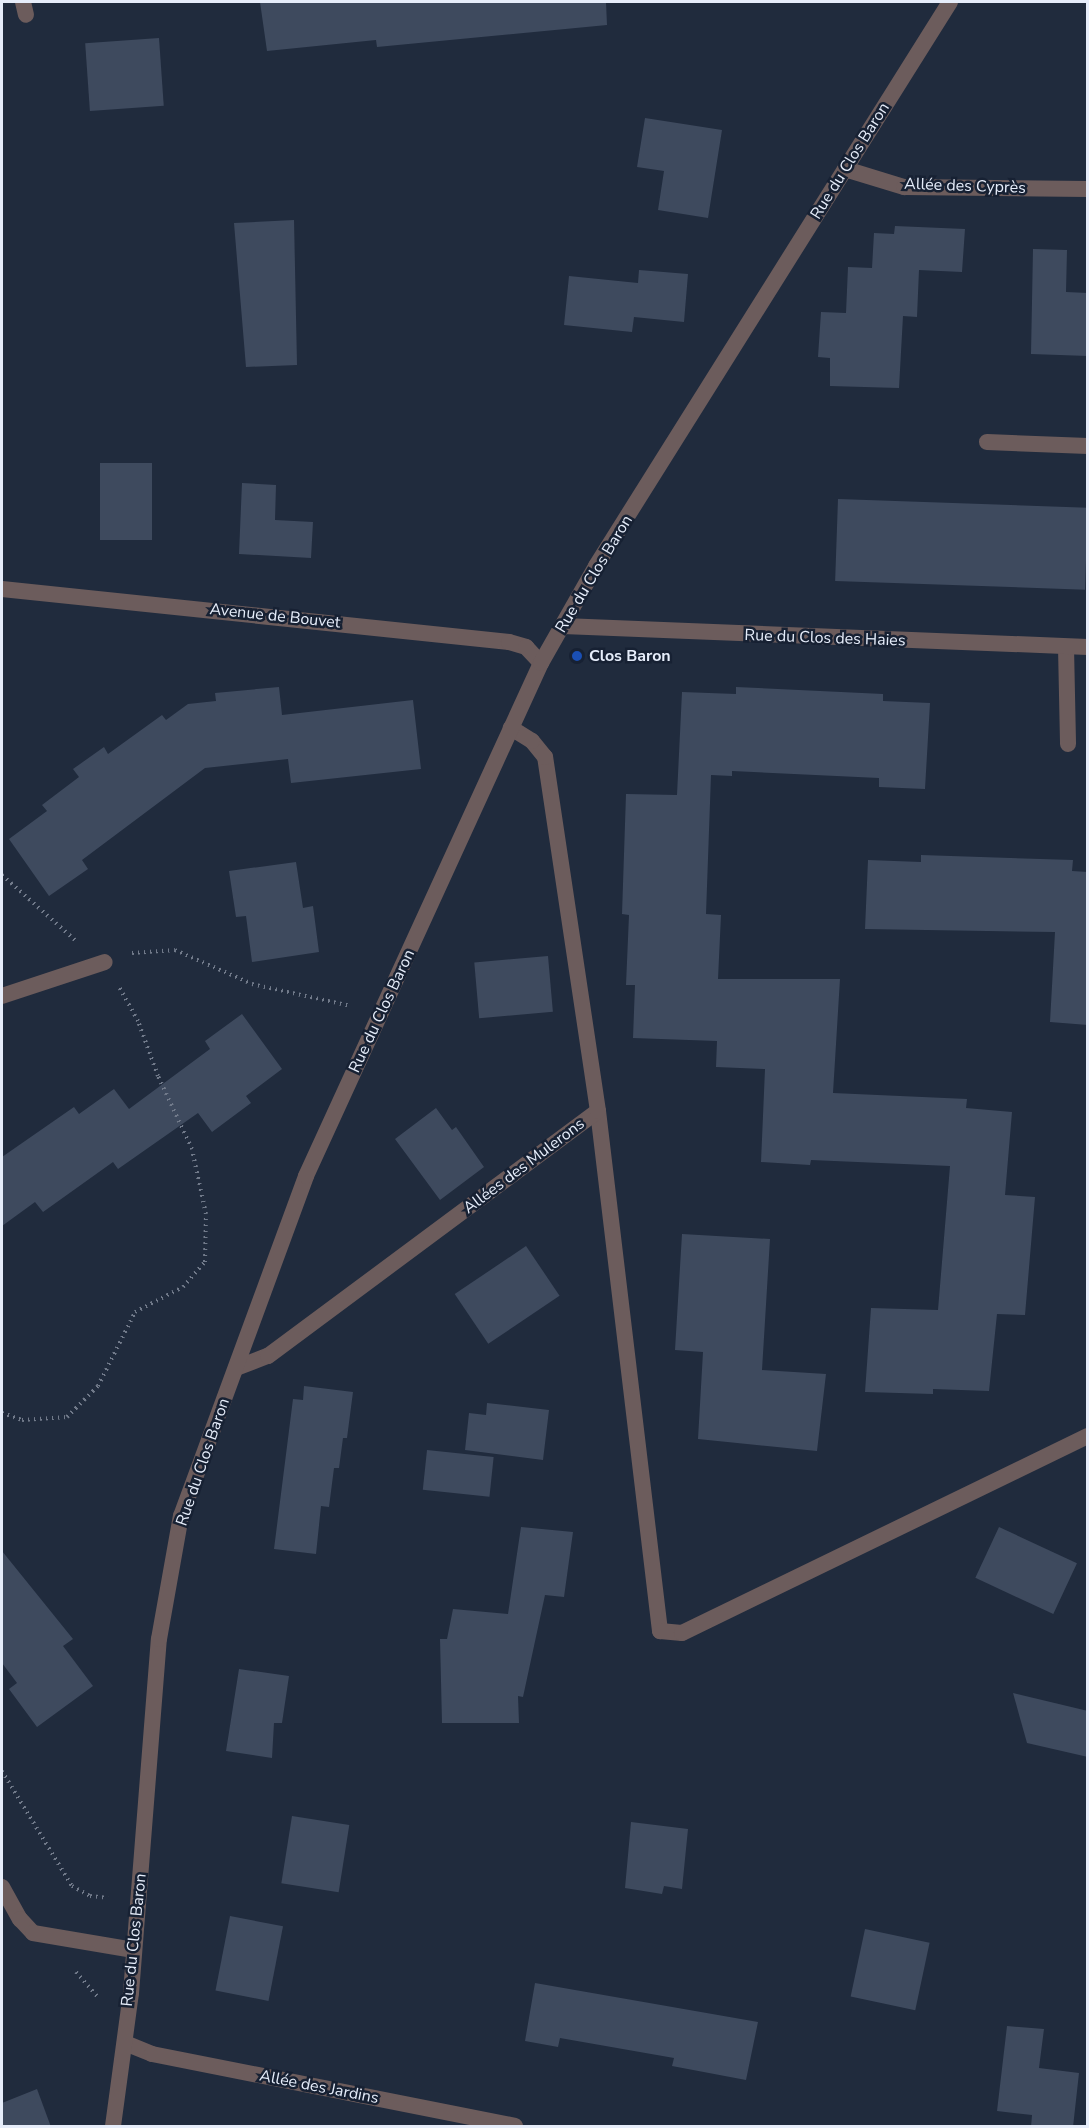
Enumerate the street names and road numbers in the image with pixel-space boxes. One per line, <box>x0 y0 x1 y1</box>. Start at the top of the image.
street label: Rue du Clos Baron <box>806 99 894 223</box>
street label: Allée des Cyprès <box>904 174 1026 198</box>
street label: Rue du Clos Baron <box>551 512 637 636</box>
street label: Avenue de Bouvet <box>209 600 341 632</box>
street label: Rue du Clos des Haies <box>744 626 906 650</box>
street label: Rue du Clos Baron <box>345 946 419 1076</box>
street label: Allées des Mulerons <box>460 1114 588 1218</box>
street label: Rue du Clos Baron <box>172 1396 234 1528</box>
street label: Rue du Clos Baron <box>117 1872 151 2008</box>
street label: Allée des Jardins <box>258 2066 380 2108</box>

